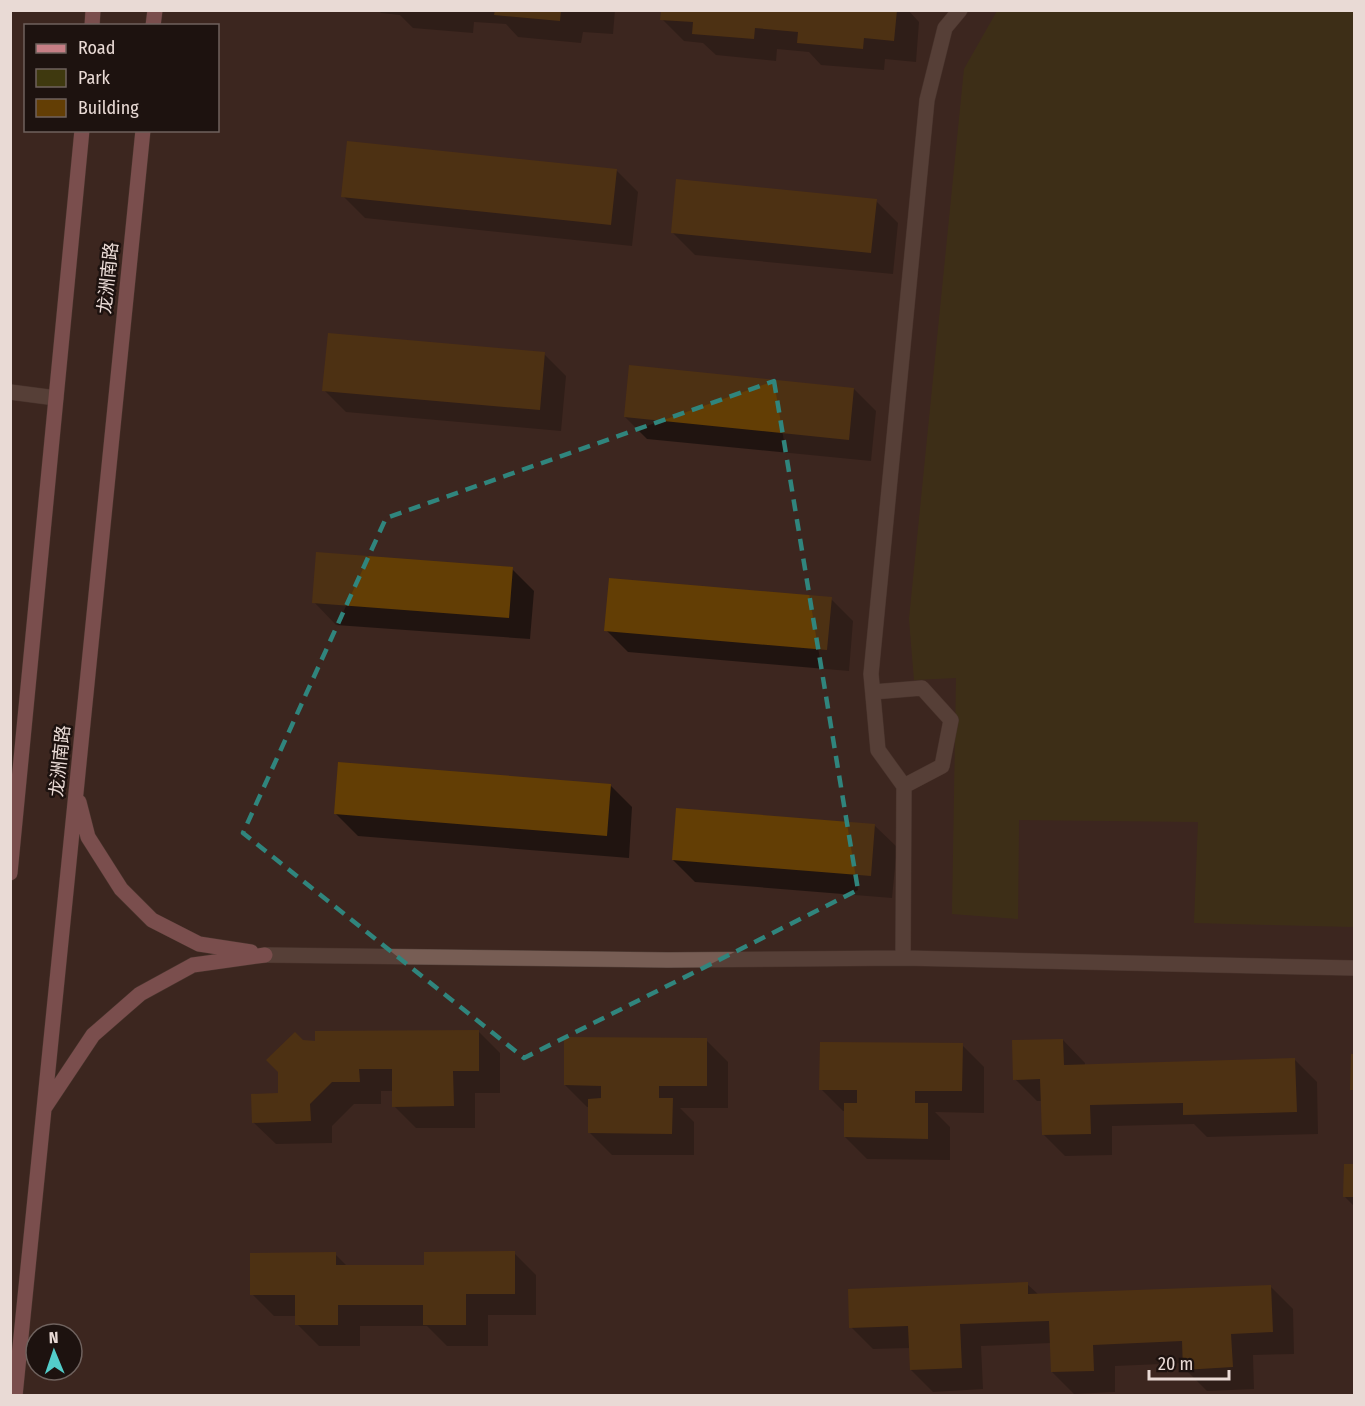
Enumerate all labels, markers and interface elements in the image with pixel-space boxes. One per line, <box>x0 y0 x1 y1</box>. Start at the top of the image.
legend <box>24 24 219 132</box>
text: Road <box>78 37 115 59</box>
text: Park <box>78 67 111 89</box>
text: Building <box>78 97 139 119</box>
street label: 龙洲南路 <box>93 241 123 315</box>
street label: 龙洲南路 <box>45 724 75 798</box>
north arrow <box>24 1322 84 1382</box>
text: N <box>48 1328 59 1347</box>
scale bar <box>1149 1343 1228 1381</box>
text: 20 m <box>1158 1353 1193 1375</box>

